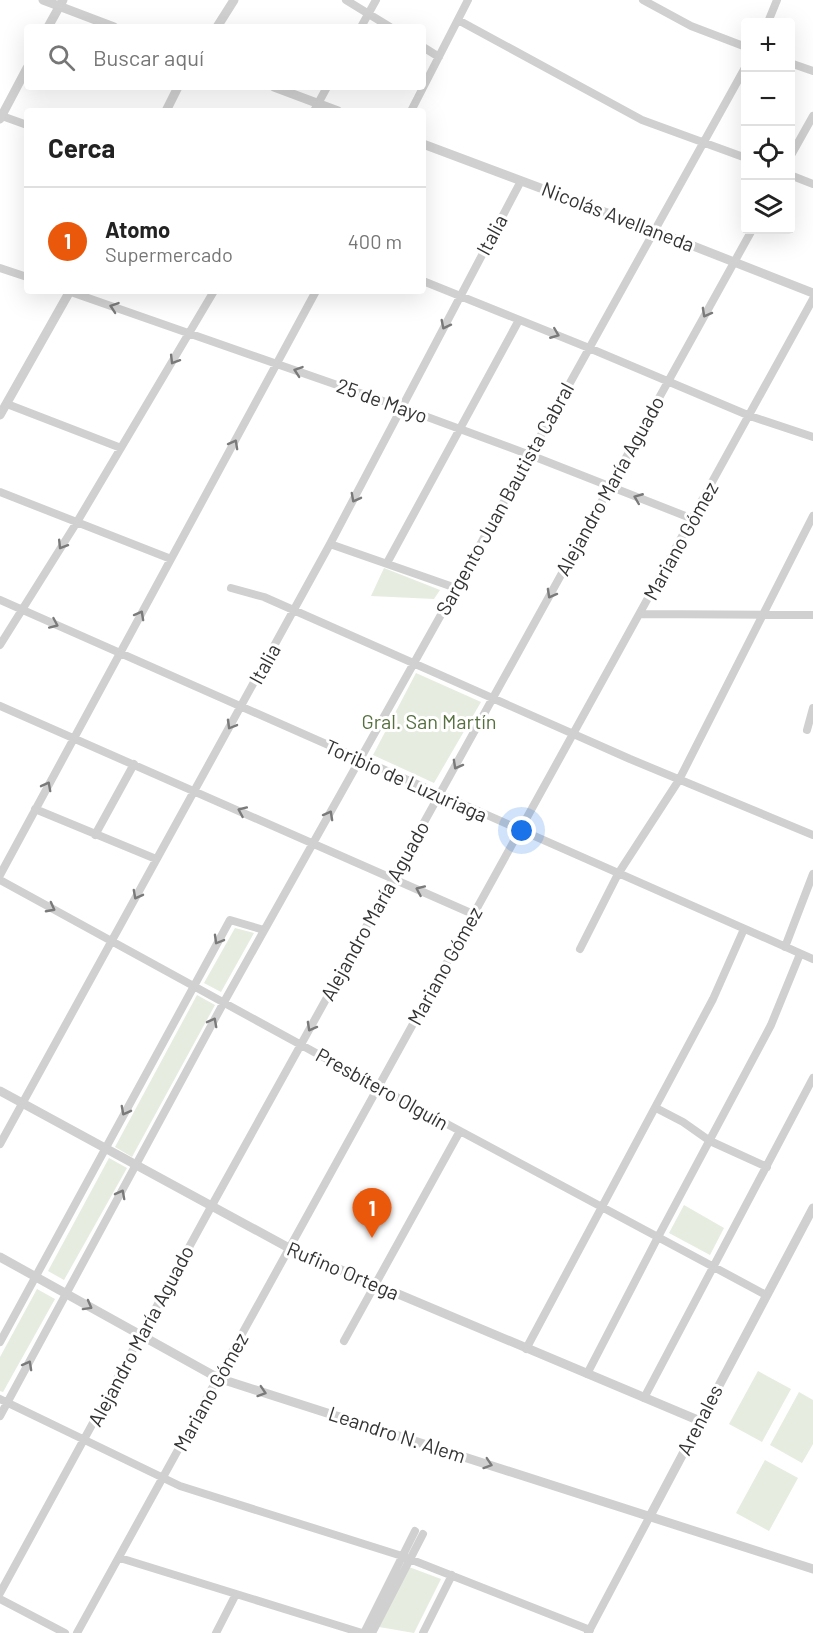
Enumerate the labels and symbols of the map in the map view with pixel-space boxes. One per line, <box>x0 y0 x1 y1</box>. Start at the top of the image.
street label: Nicolás Avellaneda <box>539 176 698 256</box>
street label: Italia <box>471 210 512 259</box>
one-way arrow <box>109 302 120 315</box>
one-way arrow <box>702 307 713 317</box>
one-way arrow <box>441 319 452 330</box>
one-way arrow <box>549 327 560 339</box>
one-way arrow <box>169 354 181 364</box>
one-way arrow <box>293 366 304 378</box>
street label: 25 de Mayo <box>334 373 431 428</box>
street label: Sargento Juan Bautista Cabral <box>430 378 578 619</box>
street label: Alejandro María Aguado <box>550 392 668 579</box>
one-way arrow <box>227 440 238 450</box>
street label: Mariano Gómez <box>638 477 723 604</box>
one-way arrow <box>351 492 362 502</box>
one-way arrow <box>634 493 645 505</box>
one-way arrow <box>58 539 70 549</box>
one-way arrow <box>547 588 558 598</box>
one-way arrow <box>133 611 144 621</box>
one-way arrow <box>47 617 58 629</box>
street label: Italia <box>243 639 285 688</box>
park label: Gral. San Martín <box>362 709 496 733</box>
one-way arrow <box>227 718 238 729</box>
street label: Toribio de Luzuriaga <box>322 734 491 827</box>
one-way arrow <box>453 759 464 769</box>
one-way arrow <box>40 782 51 793</box>
one-way arrow <box>237 806 248 818</box>
one-way arrow <box>322 810 333 821</box>
your location <box>507 816 536 845</box>
street label: Alejandro María Aguado <box>315 817 433 1004</box>
one-way arrow <box>415 886 426 898</box>
one-way arrow <box>133 889 144 899</box>
one-way arrow <box>45 901 56 912</box>
street label: Mariano Gómez <box>402 902 487 1029</box>
one-way arrow <box>214 934 226 944</box>
one-way arrow <box>206 1017 217 1028</box>
one-way arrow <box>306 1021 318 1031</box>
street label: Presbítero Olguín <box>312 1042 453 1134</box>
one-way arrow <box>121 1105 132 1116</box>
pin: 1 <box>352 1188 392 1238</box>
one-way arrow <box>114 1189 125 1200</box>
street label: Rufino Ortega <box>284 1236 403 1304</box>
street label: Alejandro María Aguado <box>82 1241 198 1430</box>
one-way arrow <box>82 1299 92 1310</box>
street label: Mariano Gómez <box>168 1328 253 1455</box>
one-way arrow <box>21 1361 32 1371</box>
street label: Arenales <box>671 1380 727 1459</box>
one-way arrow <box>256 1385 267 1398</box>
street label: Leandro N. Alem <box>326 1401 469 1468</box>
one-way arrow <box>482 1457 493 1470</box>

